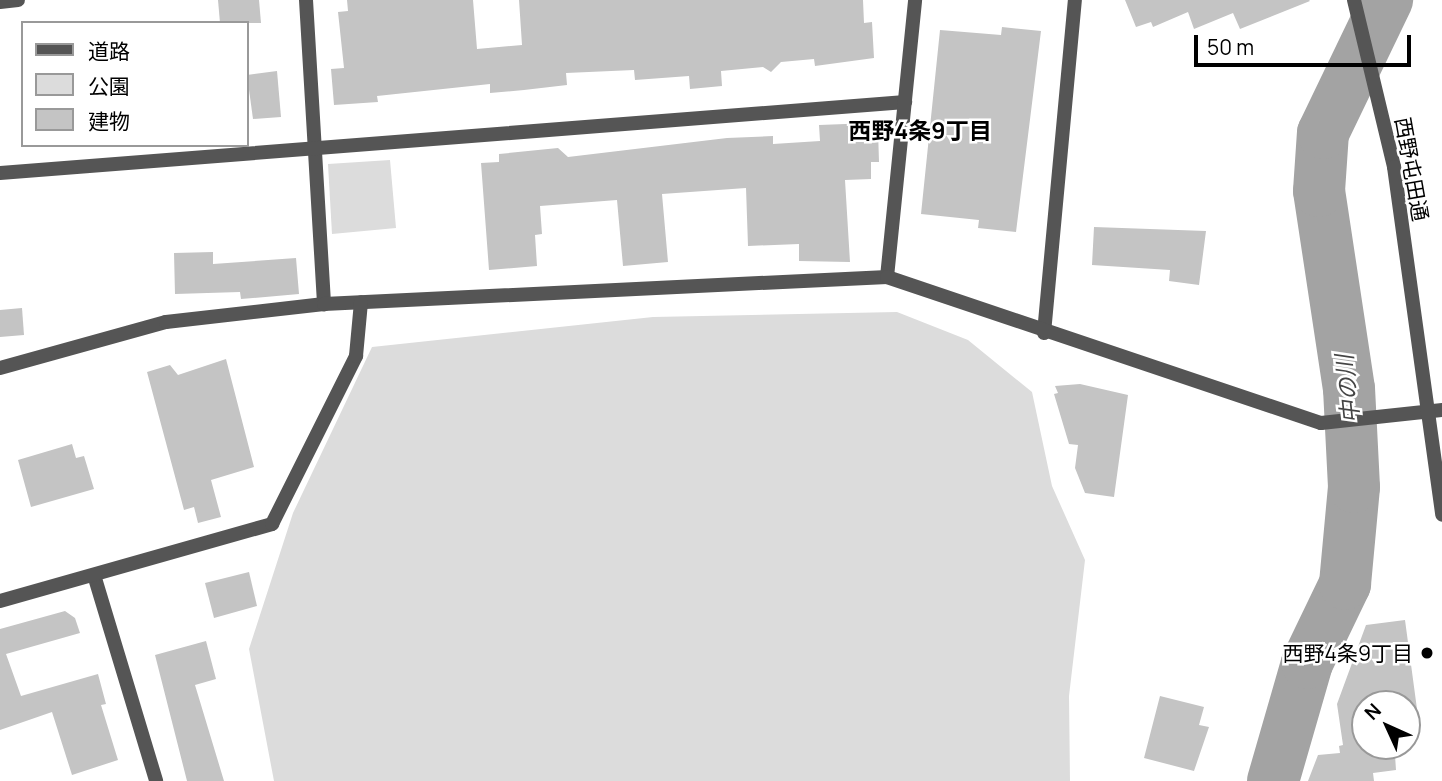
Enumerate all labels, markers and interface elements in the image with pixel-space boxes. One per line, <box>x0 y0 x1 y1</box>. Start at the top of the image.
legend <box>21 21 248 147</box>
scale bar <box>1197 21 1414 65</box>
text: 50 m <box>1207 33 1254 61</box>
text: 道路 <box>88 37 130 65</box>
text: 公園 <box>88 72 130 100</box>
text: 建物 <box>88 107 130 135</box>
street label: 西野屯田通 <box>1390 115 1434 223</box>
district label: 西野4条9丁目 <box>848 116 992 144</box>
water label: 中の川 <box>1330 353 1364 425</box>
place label: 西野4条9丁目 <box>1283 640 1413 666</box>
marker: 西野4条9丁目 <box>1419 645 1435 661</box>
north arrow <box>1351 690 1421 760</box>
text: N <box>1359 698 1387 726</box>

